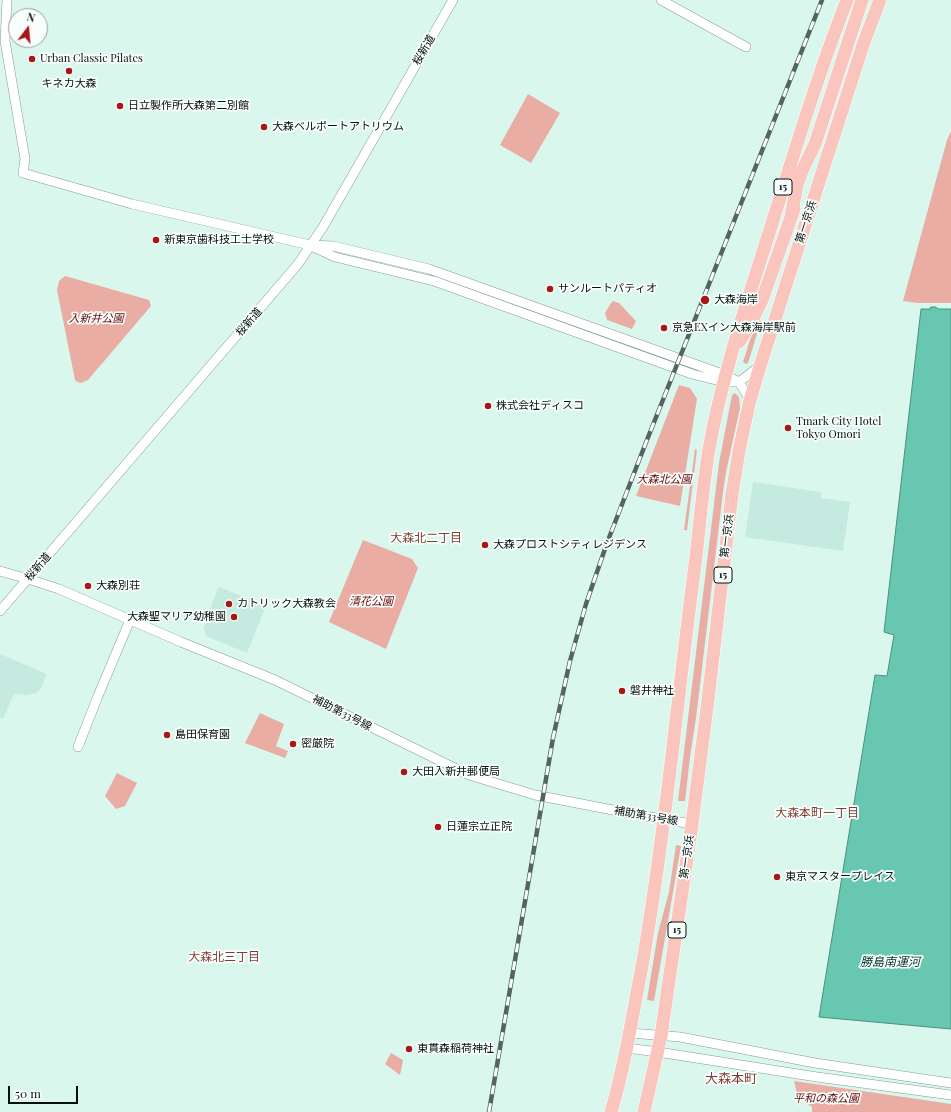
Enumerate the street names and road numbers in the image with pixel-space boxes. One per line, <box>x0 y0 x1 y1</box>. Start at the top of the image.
street label: 桜新道 <box>410 32 438 68</box>
road number: 15 <box>774 179 792 195</box>
street label: 第一京浜 <box>793 199 819 245</box>
street label: 桜新道 <box>233 305 265 339</box>
street label: 第一京浜 <box>718 513 736 559</box>
street label: 桜新道 <box>22 550 54 584</box>
road number: 15 <box>714 567 732 583</box>
street label: 補助第33号線 <box>310 692 374 734</box>
street label: 補助第33号線 <box>613 804 679 828</box>
street label: 第一京浜 <box>677 834 697 880</box>
road number: 15 <box>668 922 686 938</box>

